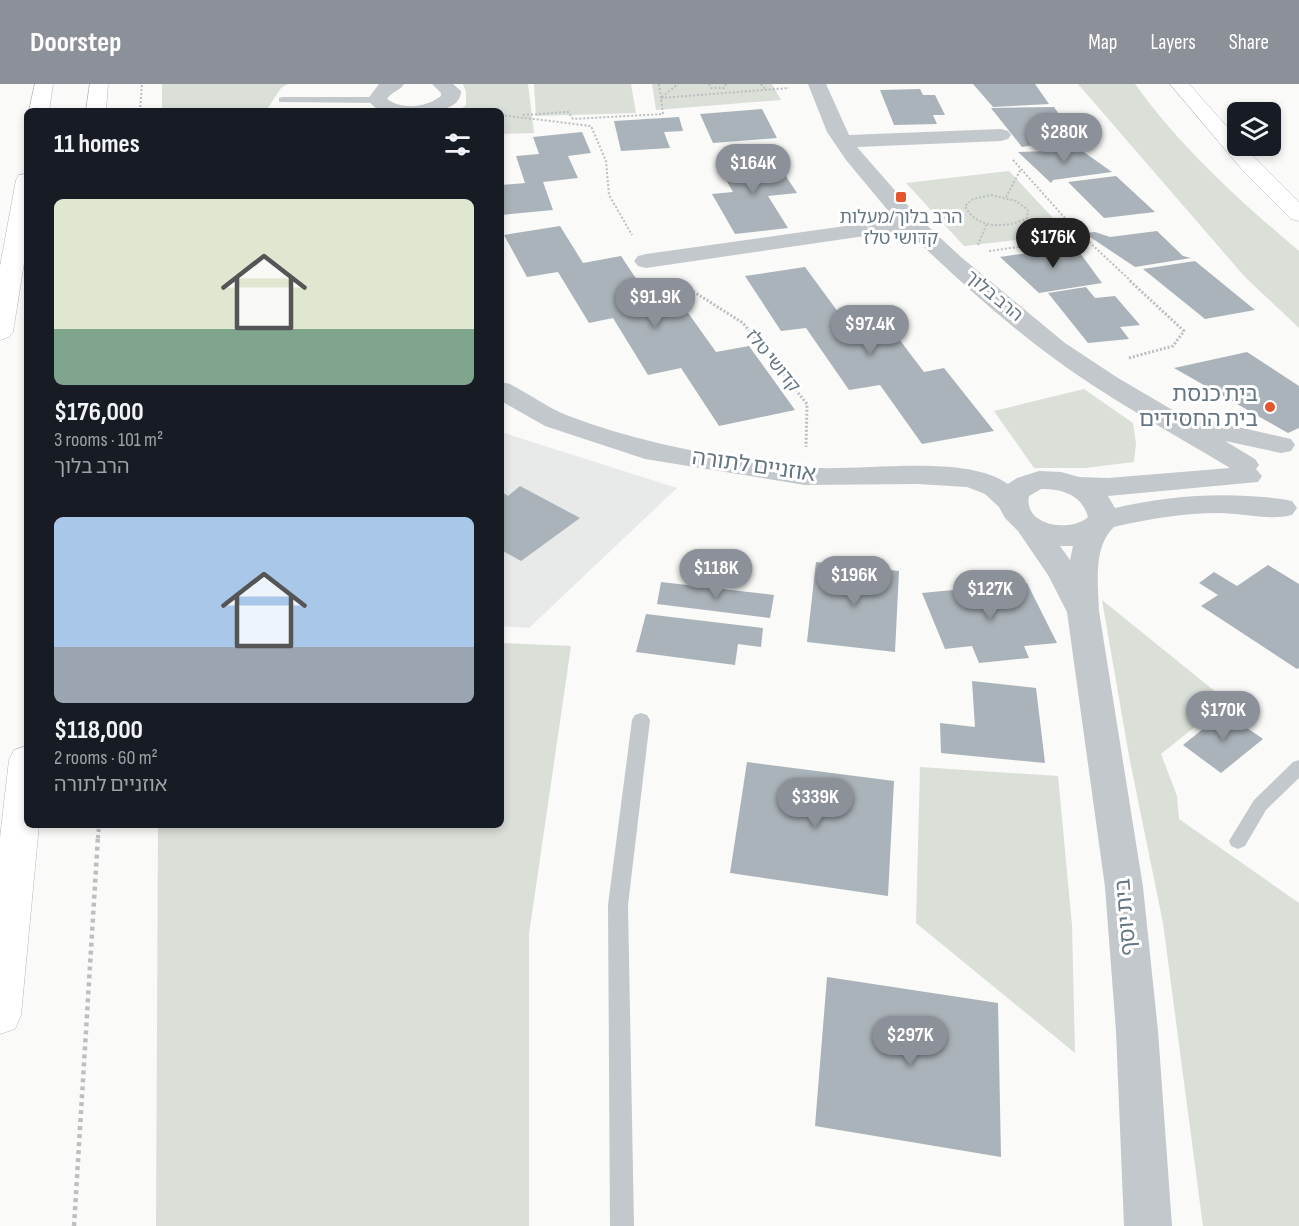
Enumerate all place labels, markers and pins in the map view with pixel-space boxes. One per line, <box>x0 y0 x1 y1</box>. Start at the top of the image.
pin: $280K <box>1022 113 1106 164</box>
pin: $164K <box>711 144 795 195</box>
marker: הרב בלוך/מעלות קדושי טלז <box>894 190 908 204</box>
place label: הרב בלוך/מעלות קדושי טלז <box>840 207 963 249</box>
pin: $176K <box>1011 218 1095 269</box>
pin: $91.9K <box>606 278 704 329</box>
pin: $97.4K <box>821 305 919 356</box>
place label: בית כנסת בית החסידים <box>1139 381 1258 433</box>
marker: בית כנסת בית החסידים <box>1263 400 1277 414</box>
pin: $118K <box>674 549 758 600</box>
pin: $196K <box>812 556 896 607</box>
pin: $127K <box>948 570 1032 621</box>
pin: $170K <box>1181 691 1265 742</box>
pin: $339K <box>773 778 857 829</box>
pin: $297K <box>868 1016 952 1067</box>

